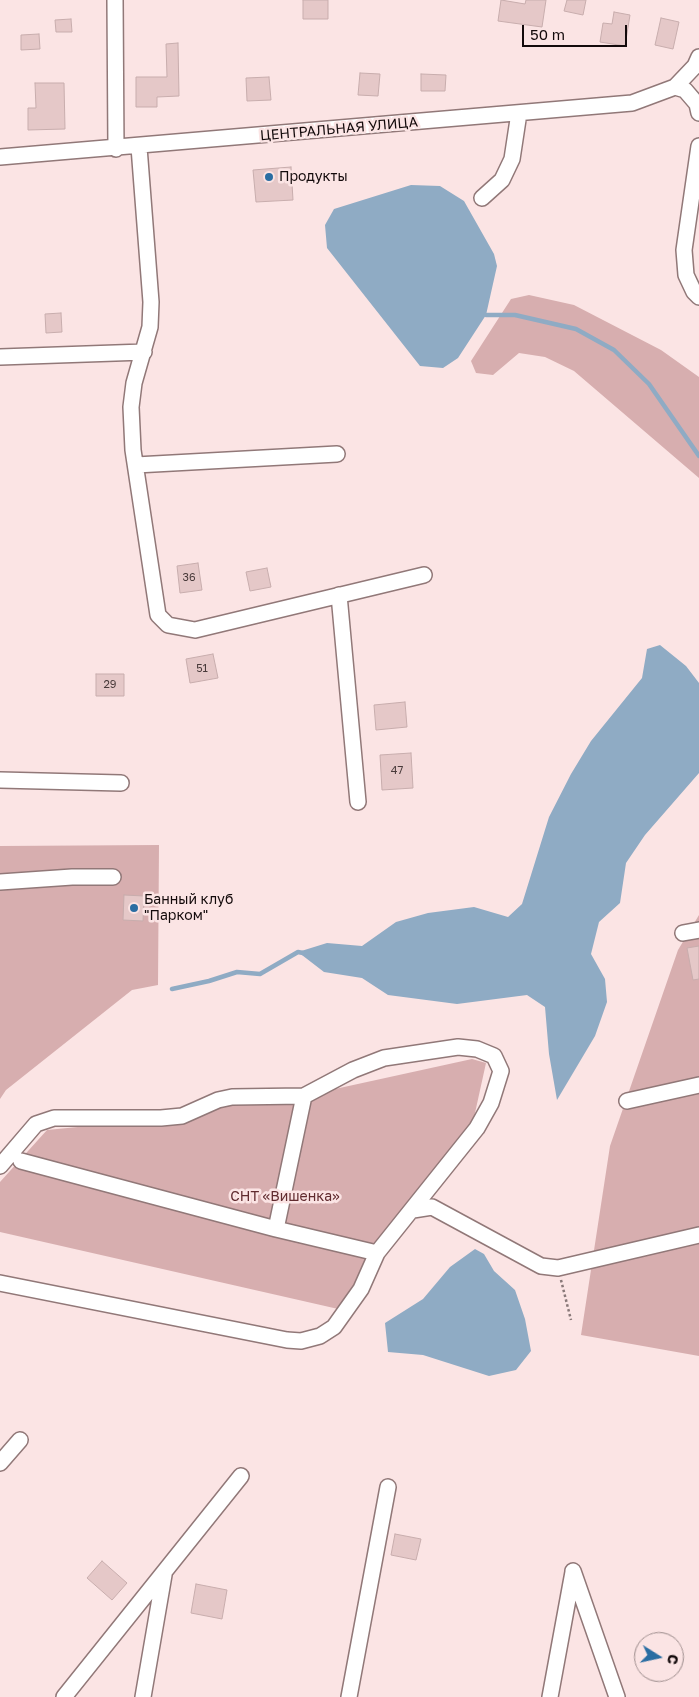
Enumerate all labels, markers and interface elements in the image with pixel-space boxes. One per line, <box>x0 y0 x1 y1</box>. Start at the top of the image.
scale bar <box>524 15 629 47</box>
text: 50 m <box>530 25 565 43</box>
street label: ЦЕНТРАЛЬНАЯ УЛИЦА <box>259 114 419 144</box>
place label: Продукты <box>279 169 348 185</box>
marker: Продукты <box>263 171 275 183</box>
house number: 36 <box>182 571 196 585</box>
house number: 51 <box>196 662 208 676</box>
house number: 29 <box>103 678 117 692</box>
house number: 47 <box>391 764 403 778</box>
place label: Банный клуб "Парком" <box>144 892 233 924</box>
marker: Банный клуб "Парком" <box>128 902 140 914</box>
park label: СНТ «Вишенка» <box>230 1189 340 1205</box>
north arrow <box>634 1632 684 1682</box>
text: С <box>664 1653 683 1666</box>

